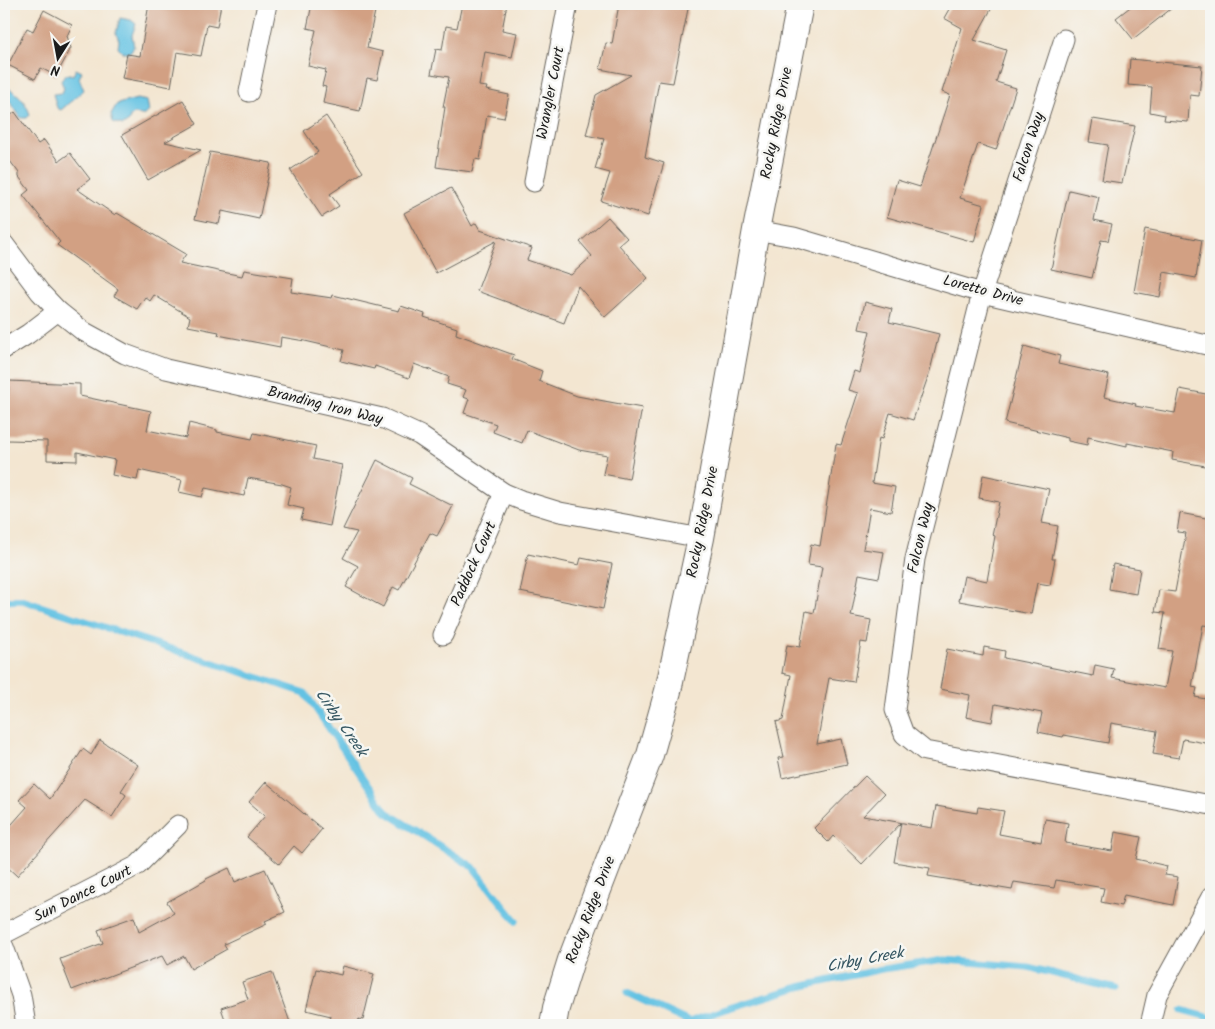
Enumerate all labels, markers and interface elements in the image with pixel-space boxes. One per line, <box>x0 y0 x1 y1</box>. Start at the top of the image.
north arrow <box>32 32 82 82</box>
street label: Wrangler Court <box>530 44 572 141</box>
text: N <box>49 58 62 81</box>
street label: Rocky Ridge Drive <box>754 65 800 181</box>
street label: Falcon Way <box>1006 108 1052 185</box>
street label: Loretto Drive <box>940 269 1026 313</box>
street label: Branding Iron Way <box>265 380 386 432</box>
street label: Rocky Ridge Drive <box>680 464 726 580</box>
street label: Falcon Way <box>901 499 941 576</box>
street label: Paddock Court <box>445 518 503 610</box>
water label: Cirby Creek <box>308 684 375 764</box>
street label: Rocky Ridge Drive <box>559 853 623 967</box>
street label: Sun Dance Court <box>30 859 136 929</box>
water label: Cirby Creek <box>824 940 908 980</box>

